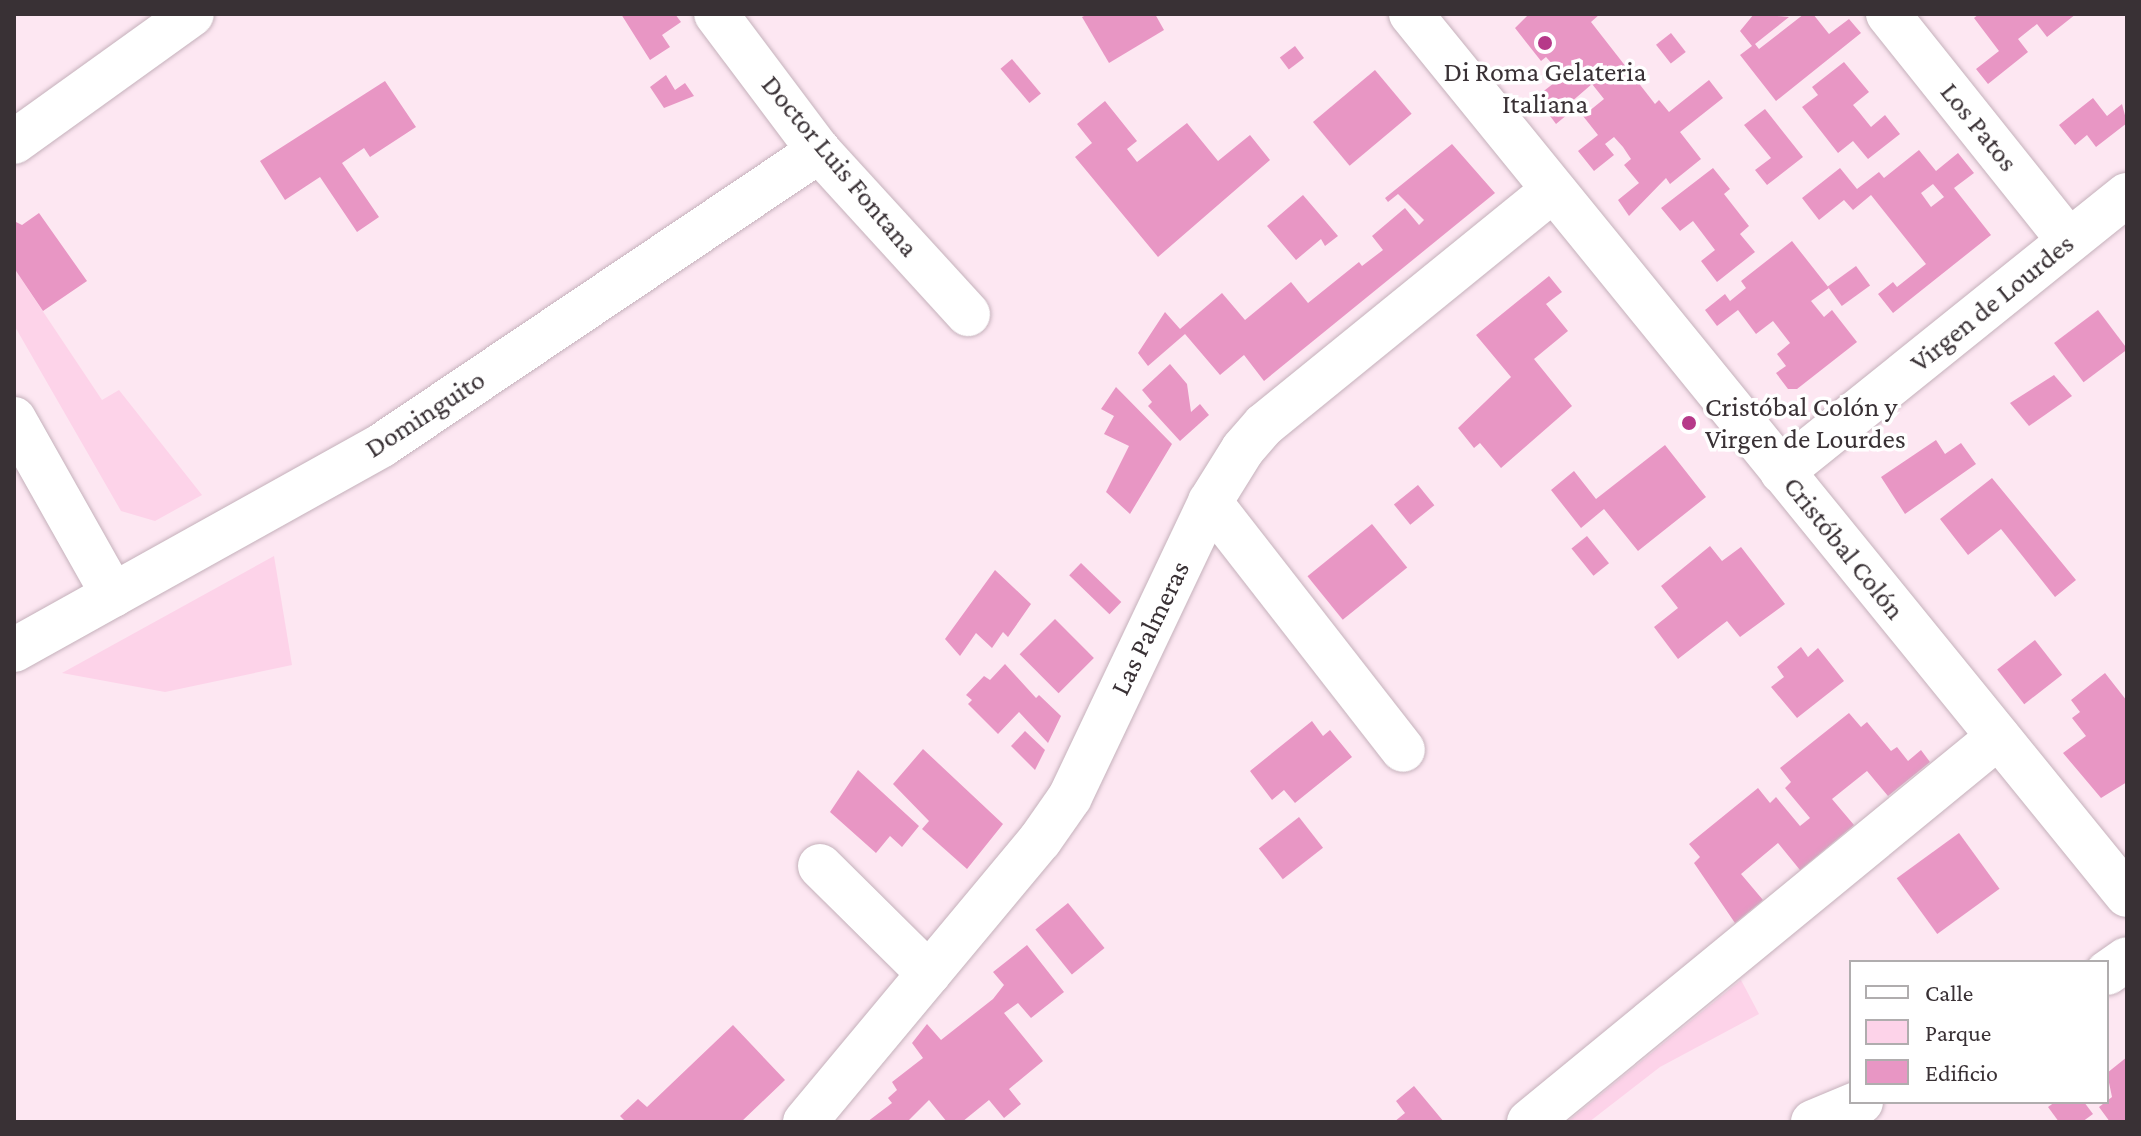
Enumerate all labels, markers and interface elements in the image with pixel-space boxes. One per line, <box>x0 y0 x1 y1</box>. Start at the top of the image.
marker: Di Roma Gelateria Italiana <box>1536 34 1554 52</box>
place label: Di Roma Gelateria Italiana <box>1444 55 1646 121</box>
street label: Doctor Luis Fontana <box>754 68 926 264</box>
street label: Los Patos <box>1933 76 2025 178</box>
street label: Virgen de Lourdes <box>1903 227 2081 379</box>
street label: Dominguito <box>359 363 491 465</box>
place label: Cristóbal Colón y Virgen de Lourdes <box>1705 390 1906 456</box>
marker: Cristóbal Colón y Virgen de Lourdes <box>1680 414 1698 432</box>
street label: Cristóbal Colón <box>1776 470 1912 626</box>
street label: Las Palmeras <box>1103 555 1197 701</box>
legend <box>1849 960 2109 1104</box>
text: Calle <box>1925 979 1973 1006</box>
text: Parque <box>1925 1019 1991 1046</box>
text: Edificio <box>1925 1059 1998 1086</box>

